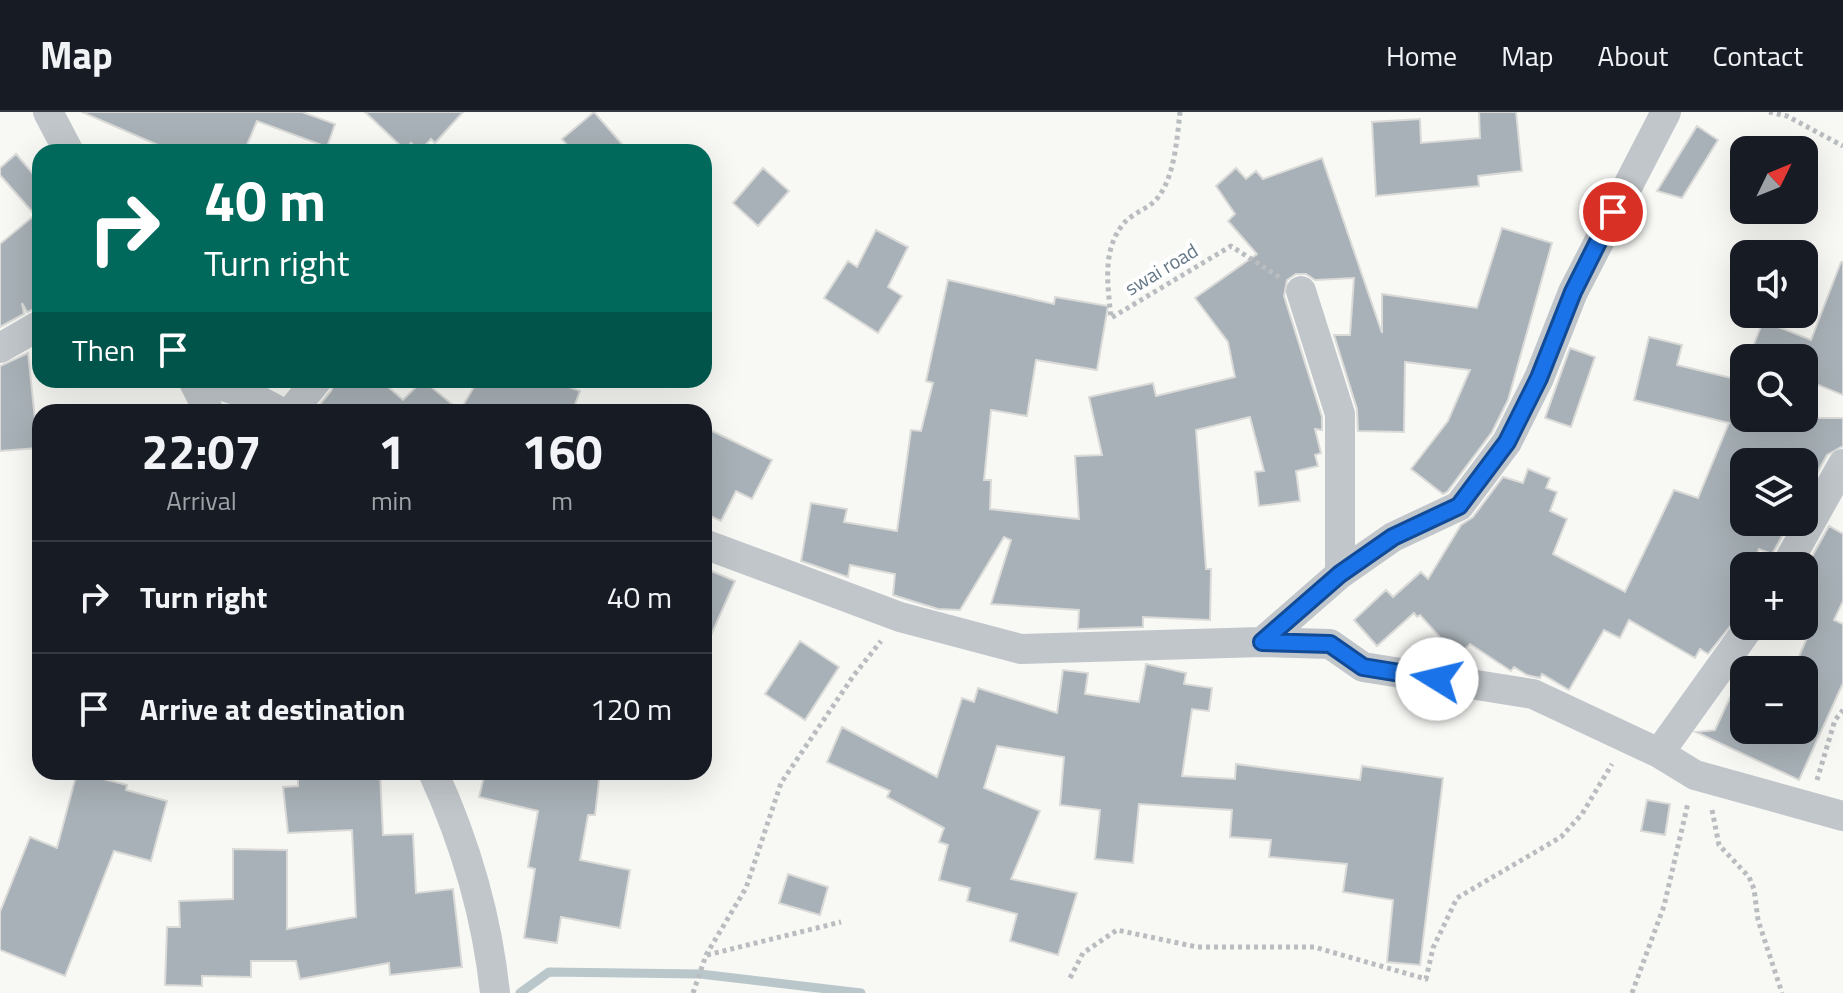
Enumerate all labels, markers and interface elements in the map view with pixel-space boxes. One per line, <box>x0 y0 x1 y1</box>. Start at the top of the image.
text: Map <box>40 26 113 84</box>
text: Home <box>1386 34 1457 77</box>
text: Map <box>1501 34 1554 77</box>
text: About <box>1598 34 1668 77</box>
text: Contact <box>1712 34 1803 77</box>
north arrow <box>1730 136 1818 224</box>
map controls <box>1730 136 1818 744</box>
text: 40 m <box>204 158 326 243</box>
icon: right <box>72 176 176 280</box>
pin <box>1579 178 1647 246</box>
icon: arrive <box>1591 190 1635 234</box>
text: Turn right <box>204 235 349 290</box>
street label: swai road <box>1118 235 1204 303</box>
button: sound <box>1730 240 1818 328</box>
text: Then <box>72 327 135 373</box>
icon: arrive <box>151 328 195 372</box>
button: search <box>1730 344 1818 432</box>
text: 22:07 <box>142 415 261 488</box>
text: 1 <box>378 415 405 488</box>
text: 160 <box>522 415 602 488</box>
button: layers <box>1730 448 1818 536</box>
text: Arrival <box>166 481 237 520</box>
text: min <box>371 481 412 520</box>
text: m <box>551 481 573 520</box>
button: + <box>1730 552 1818 640</box>
text: Turn right <box>140 574 268 620</box>
text: 40 m <box>607 574 672 620</box>
icon: right <box>72 575 116 619</box>
position arrow <box>1395 637 1479 721</box>
button: − <box>1730 656 1818 744</box>
text: Arrive at destination <box>140 686 405 732</box>
text: 120 m <box>590 686 672 732</box>
icon: arrive <box>72 687 116 731</box>

